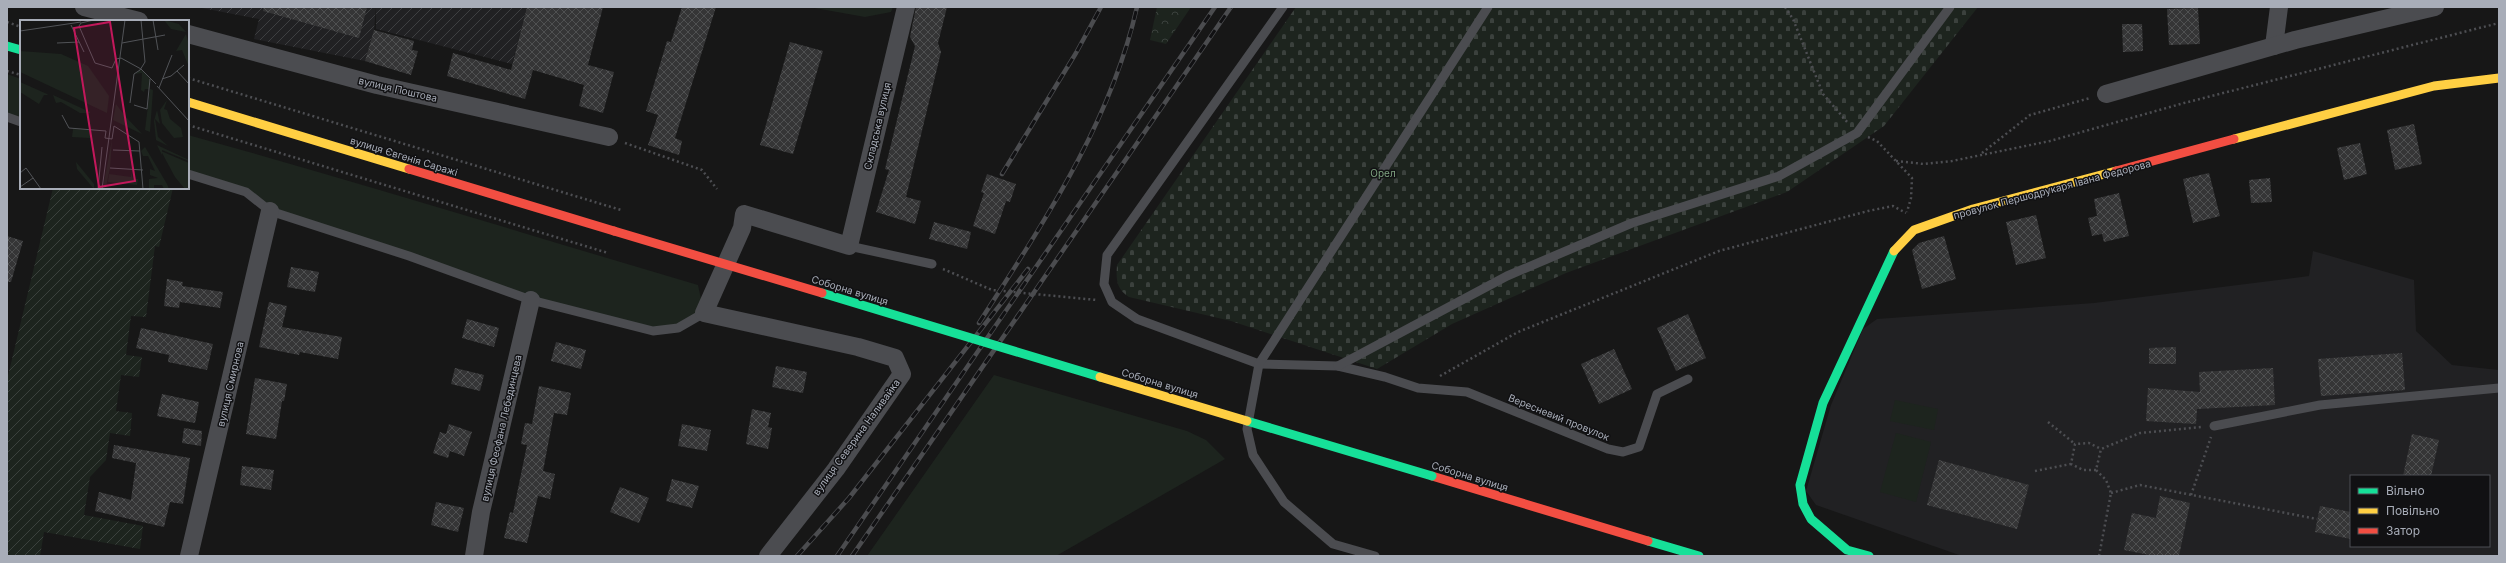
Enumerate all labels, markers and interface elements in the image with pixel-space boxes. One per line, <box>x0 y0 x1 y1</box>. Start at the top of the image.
inset map <box>20 20 189 189</box>
street label: вулиця Поштова <box>358 74 438 104</box>
street label: Складська вулиця <box>861 81 893 171</box>
street label: вулиця Євгенія Саражі <box>349 134 459 178</box>
street label: провулок Першодрукаря Івана Федорова <box>1952 157 2152 221</box>
park label: Орел <box>1370 167 1396 179</box>
street label: Соборна вулиця <box>810 273 890 307</box>
street label: вулиця Смирнова <box>214 340 246 428</box>
street label: вулиця Феофана Лебединцева <box>478 354 524 502</box>
street label: Соборна вулиця <box>1120 366 1200 400</box>
street label: вулиця Северина Наливайка <box>810 377 902 497</box>
street label: Вересневий провулок <box>1507 391 1612 443</box>
street label: Соборна вулиця <box>1430 459 1510 493</box>
legend <box>2350 475 2490 547</box>
text: Вільно <box>2386 483 2425 498</box>
text: Повільно <box>2386 503 2440 518</box>
text: Затор <box>2386 523 2420 538</box>

